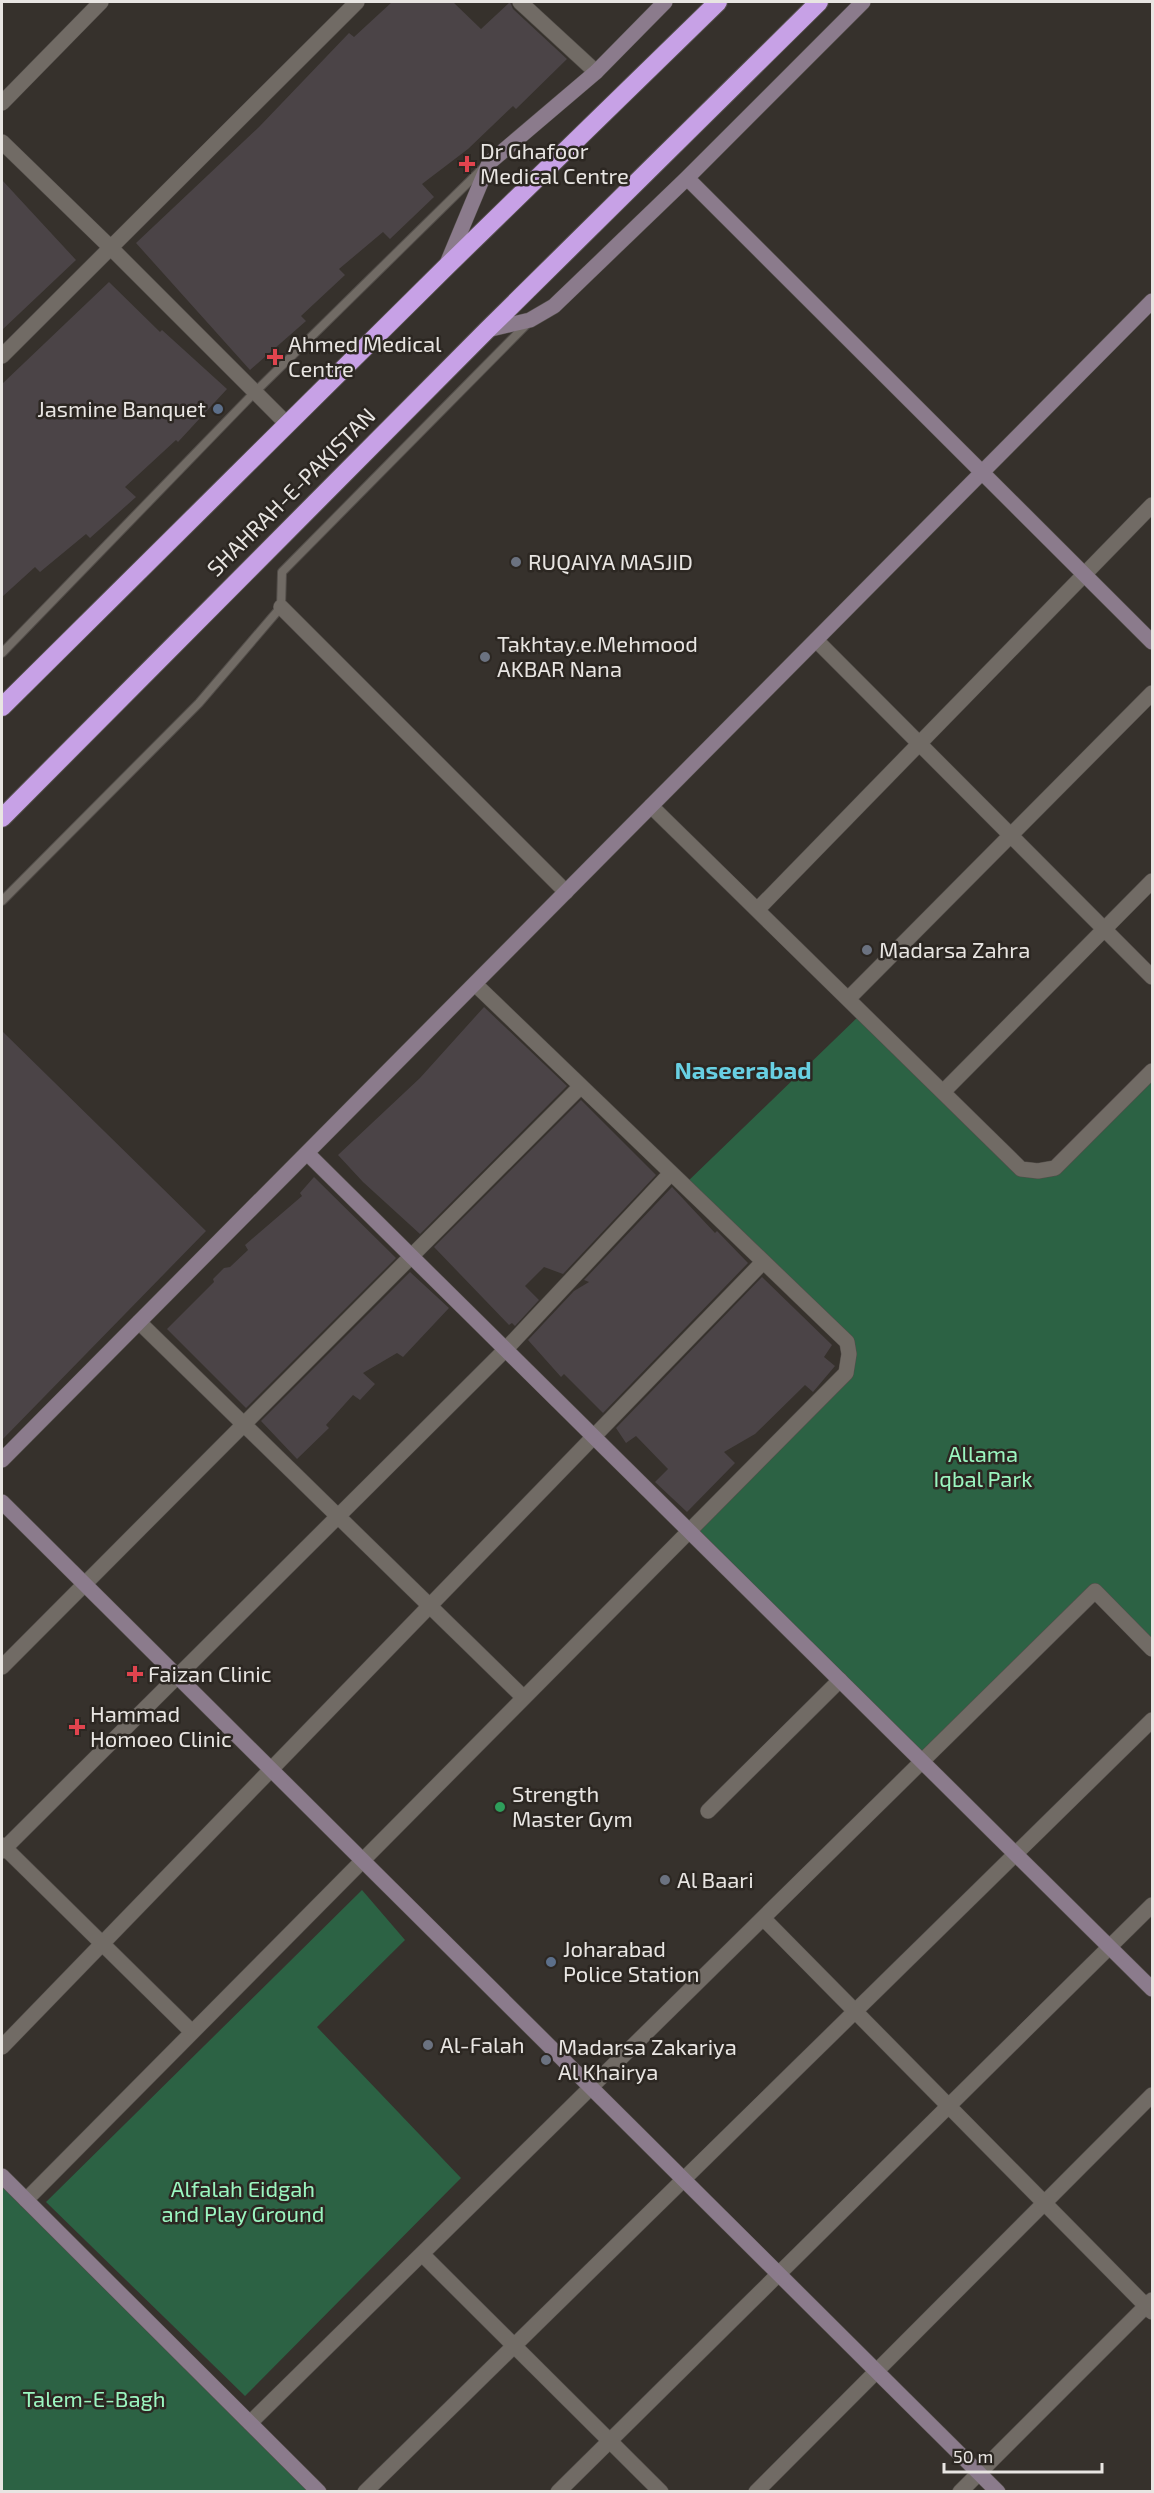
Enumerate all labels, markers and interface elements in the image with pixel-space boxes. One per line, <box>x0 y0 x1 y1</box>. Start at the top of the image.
place label: Dr Ghafoor Medical Centre <box>480 137 629 188</box>
marker: Dr Ghafoor Medical Centre <box>458 155 476 173</box>
place label: Ahmed Medical Centre <box>288 330 442 381</box>
marker: Ahmed Medical Centre <box>266 348 284 366</box>
place label: Jasmine Banquet <box>37 395 206 421</box>
street label: SHAHRAH-E-PAKISTAN <box>201 402 380 581</box>
marker: Jasmine Banquet <box>211 402 225 416</box>
place label: RUQAIYA MASJID <box>528 548 693 575</box>
marker: RUQAIYA MASJID <box>509 555 523 569</box>
place label: Takhtay.e.Mehmood AKBAR Nana <box>497 630 698 681</box>
marker: Takhtay.e.Mehmood AKBAR Nana <box>478 650 492 664</box>
place label: Madarsa Zahra <box>879 936 1030 962</box>
marker: Madarsa Zahra <box>860 943 874 957</box>
district label: Naseerabad <box>675 1055 811 1084</box>
park label: Allama Iqbal Park <box>934 1440 1032 1491</box>
place label: Faizan Clinic <box>148 1660 271 1686</box>
marker: Faizan Clinic <box>126 1665 144 1683</box>
place label: Hammad Homoeo Clinic <box>90 1700 232 1751</box>
marker: Hammad Homoeo Clinic <box>68 1718 86 1736</box>
place label: Strength Master Gym <box>512 1780 633 1831</box>
marker: Strength Master Gym <box>493 1800 507 1814</box>
place label: Al Baari <box>677 1866 754 1892</box>
marker: Al Baari <box>658 1873 672 1887</box>
place label: Joharabad Police Station <box>563 1935 699 1986</box>
marker: Joharabad Police Station <box>544 1955 558 1969</box>
place label: Al-Falah <box>440 2031 525 2057</box>
place label: Madarsa Zakariya Al Khairya <box>558 2033 737 2084</box>
marker: Al-Falah <box>421 2038 435 2052</box>
marker: Madarsa Zakariya Al Khairya <box>539 2053 553 2067</box>
park label: Alfalah Eidgah and Play Ground <box>162 2175 324 2226</box>
park label: Talem-E-Bagh <box>22 2385 166 2411</box>
scale bar <box>944 2436 1102 2474</box>
text: 50 m <box>953 2445 993 2467</box>

